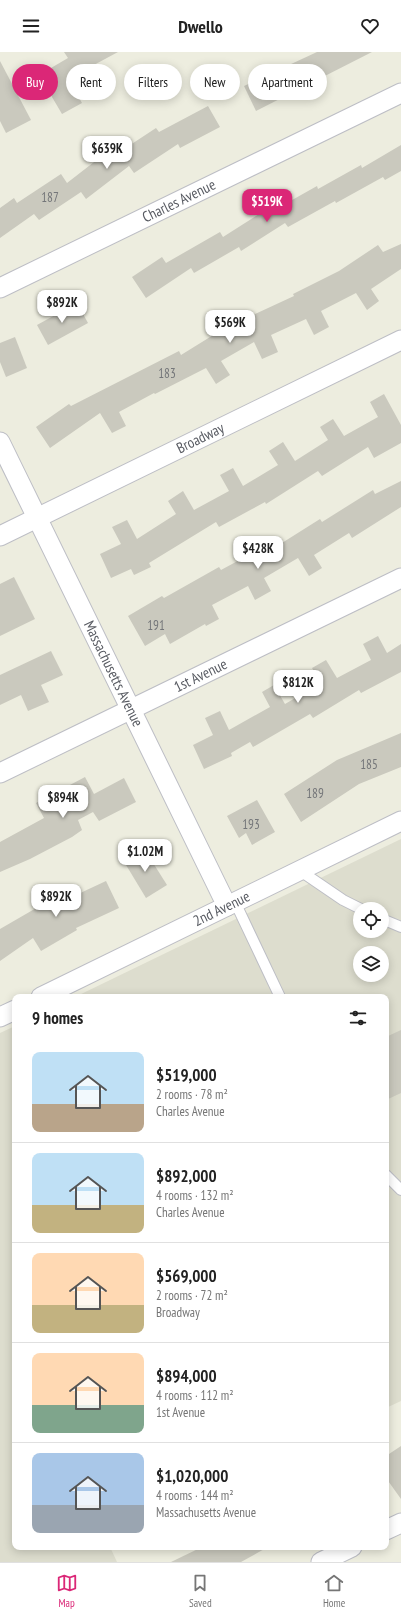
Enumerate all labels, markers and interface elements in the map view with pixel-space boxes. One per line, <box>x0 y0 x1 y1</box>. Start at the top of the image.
icon: menu <box>20 15 42 37</box>
text: Dwello <box>178 15 223 38</box>
icon: heart <box>359 15 381 37</box>
chip: Buy <box>12 64 58 100</box>
chip: Rent <box>66 64 116 100</box>
chip: Filters <box>124 64 182 100</box>
chip: New <box>190 64 240 100</box>
chip: Apartment <box>248 64 327 100</box>
pin: $639K <box>79 136 135 170</box>
text: $639K <box>91 140 123 157</box>
street label: Charles Avenue <box>139 175 218 226</box>
house number: 187 <box>41 189 59 206</box>
pin: $519K <box>239 189 295 223</box>
text: $519K <box>251 193 283 210</box>
pin: $892K <box>34 290 90 324</box>
text: $892K <box>46 294 78 311</box>
pin: $569K <box>202 310 258 344</box>
text: $569K <box>214 314 246 331</box>
house number: 183 <box>158 365 176 382</box>
street label: Broadway <box>173 418 227 457</box>
pin: $428K <box>230 536 286 570</box>
text: $428K <box>242 540 274 557</box>
street label: Massachusetts Avenue <box>80 617 148 730</box>
house number: 191 <box>147 617 165 634</box>
street label: 1st Avenue <box>171 654 230 696</box>
pin: $812K <box>270 670 326 704</box>
text: $812K <box>282 674 314 691</box>
house number: 185 <box>360 756 378 773</box>
pin: $894K <box>35 785 91 819</box>
house number: 189 <box>306 785 324 802</box>
text: $894K <box>47 789 79 806</box>
house number: 193 <box>242 816 260 833</box>
pin: $1.02M <box>112 839 178 873</box>
text: $1.02M <box>127 843 163 860</box>
pin: $892K <box>28 884 84 918</box>
street label: 2nd Avenue <box>190 886 253 930</box>
text: $892K <box>40 888 72 905</box>
map controls <box>353 902 389 982</box>
button: locate <box>353 902 389 938</box>
button: layers <box>353 946 389 982</box>
text: 9 homes <box>32 1007 83 1029</box>
icon: filters <box>347 1007 369 1029</box>
text: $519,000 <box>156 1064 217 1086</box>
icon: home <box>64 1068 112 1116</box>
text: 2 rooms · 78 m² <box>156 1086 228 1103</box>
text: Charles Avenue <box>156 1103 225 1120</box>
text: $892,000 <box>156 1165 217 1187</box>
icon: home <box>64 1169 112 1217</box>
text: 4 rooms · 132 m² <box>156 1187 234 1204</box>
text: Charles Avenue <box>156 1204 225 1221</box>
text: $569,000 <box>156 1265 217 1287</box>
icon: home <box>64 1269 112 1317</box>
text: 2 rooms · 72 m² <box>156 1287 228 1304</box>
text: Broadway <box>156 1304 200 1321</box>
text: $894,000 <box>156 1365 217 1387</box>
icon: home <box>64 1369 112 1417</box>
text: 4 rooms · 112 m² <box>156 1387 234 1404</box>
text: 1st Avenue <box>156 1404 205 1421</box>
text: $1,020,000 <box>156 1465 228 1487</box>
icon: home <box>64 1469 112 1517</box>
text: 4 rooms · 144 m² <box>156 1487 234 1504</box>
text: Massachusetts Avenue <box>156 1504 256 1521</box>
tab: Map <box>56 1572 78 1610</box>
tab: Saved <box>189 1572 212 1610</box>
tab: Home <box>323 1572 345 1610</box>

